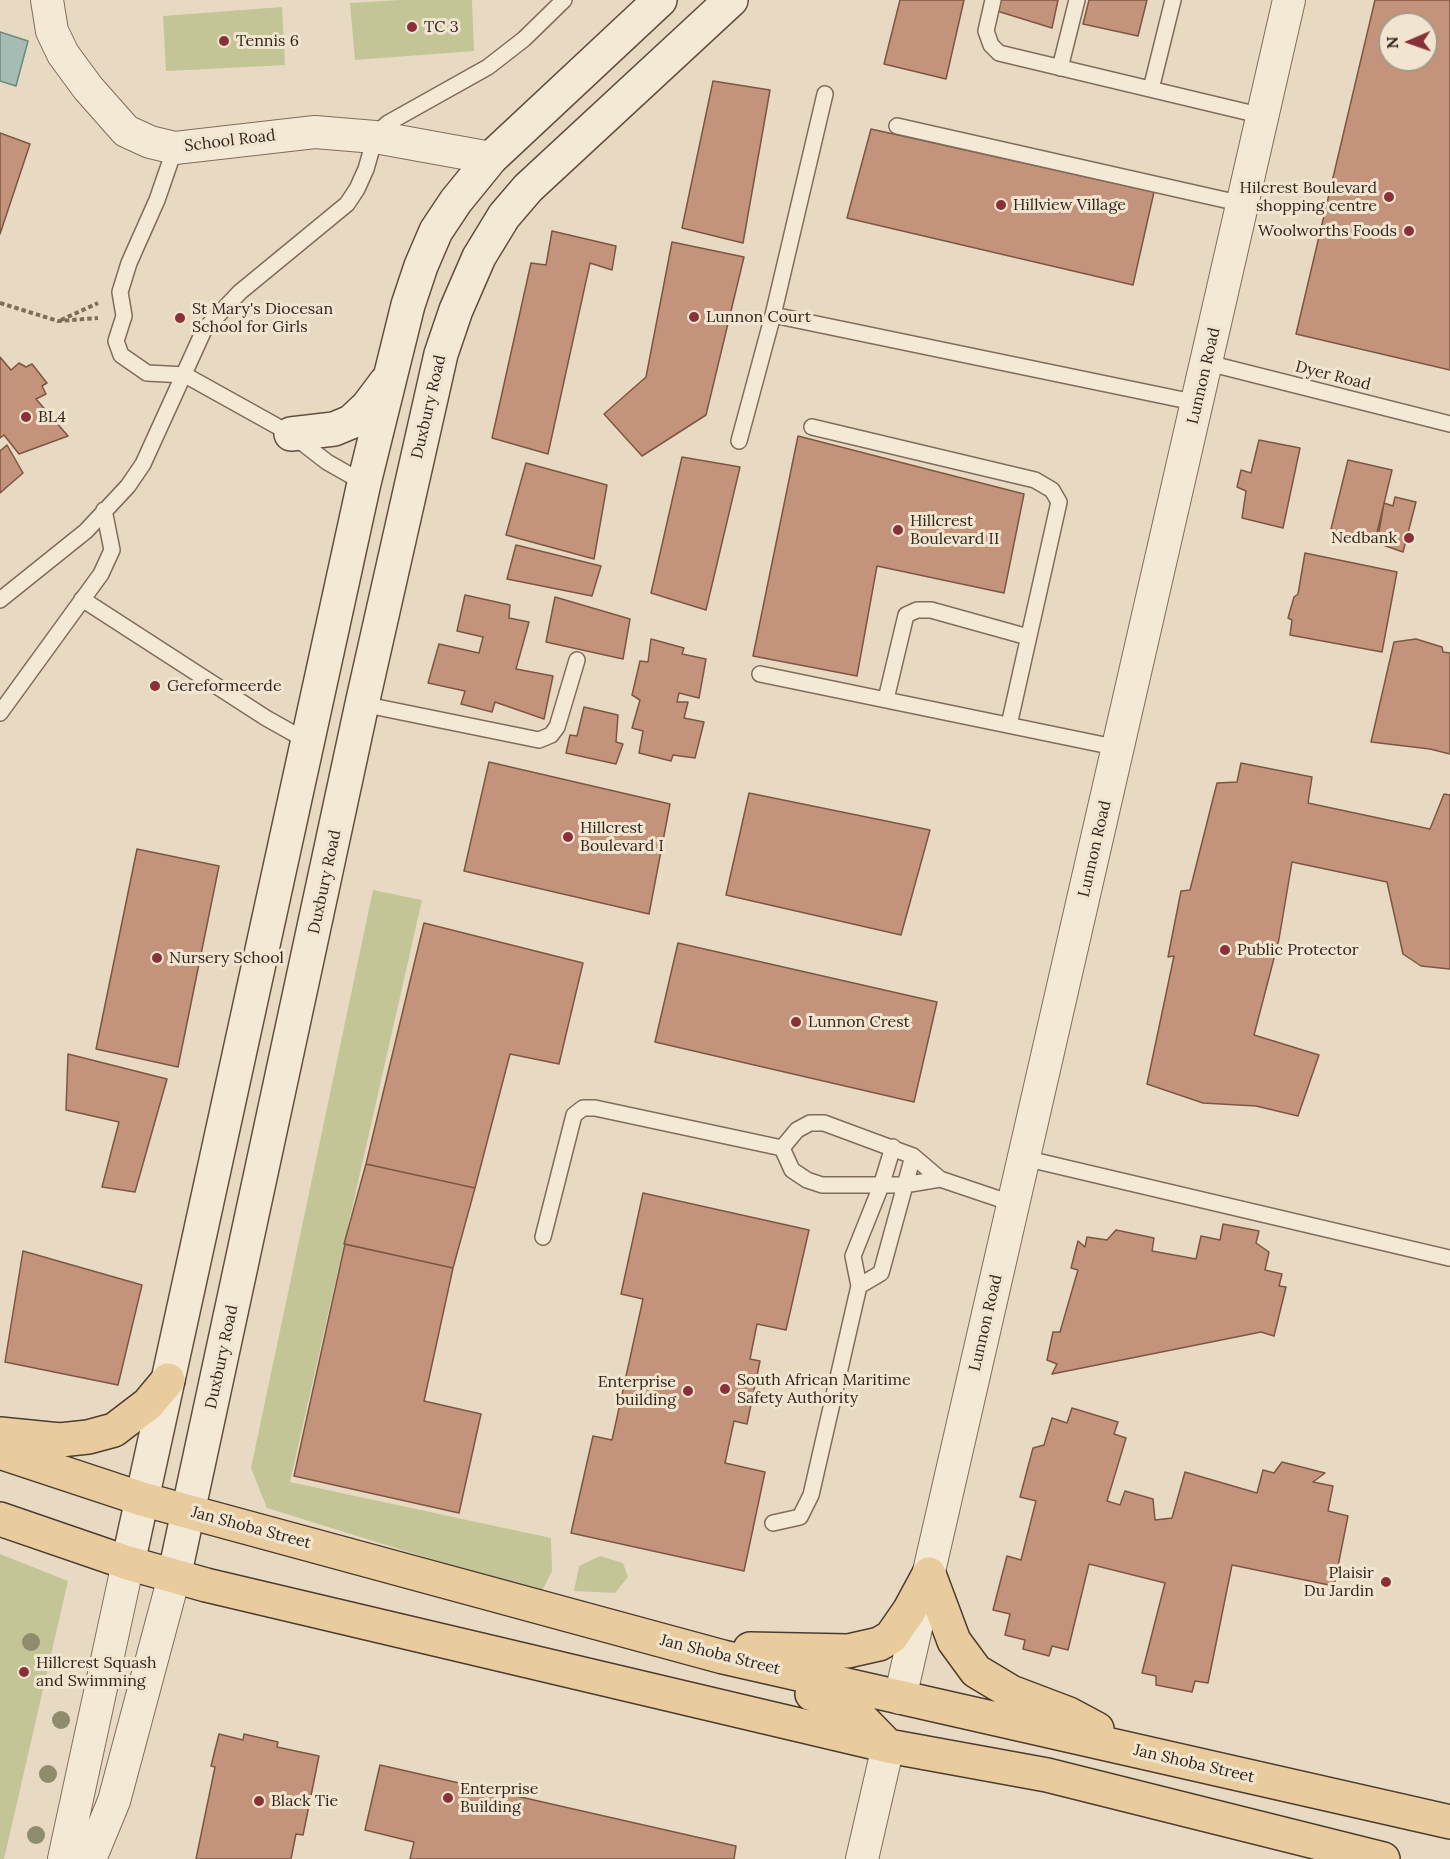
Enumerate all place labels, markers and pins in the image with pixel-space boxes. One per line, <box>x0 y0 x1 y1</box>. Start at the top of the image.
place label: TC 3 <box>424 17 459 37</box>
marker: TC 3 <box>405 20 419 34</box>
place label: Tennis 6 <box>236 31 299 51</box>
marker: Tennis 6 <box>217 34 231 48</box>
place label: Hilcrest Boulevard shopping centre <box>1240 178 1377 216</box>
marker: Hilcrest Boulevard shopping centre <box>1382 190 1396 204</box>
place label: Hillview Village <box>1013 195 1126 215</box>
marker: Hillview Village <box>994 198 1008 212</box>
place label: Woolworths Foods <box>1258 221 1397 241</box>
marker: Woolworths Foods <box>1402 224 1416 238</box>
place label: St Mary's Diocesan School for Girls <box>192 299 333 337</box>
place label: Lunnon Court <box>706 307 811 327</box>
marker: Lunnon Court <box>687 310 701 324</box>
marker: St Mary's Diocesan School for Girls <box>173 311 187 325</box>
place label: BL4 <box>38 407 66 427</box>
marker: BL4 <box>19 410 33 424</box>
place label: Hillcrest Boulevard II <box>910 511 999 549</box>
marker: Hillcrest Boulevard II <box>891 523 905 537</box>
place label: Nedbank <box>1331 528 1397 548</box>
marker: Nedbank <box>1402 531 1416 545</box>
place label: Gereformeerde <box>167 676 282 696</box>
marker: Gereformeerde <box>148 679 162 693</box>
place label: Hillcrest Boulevard I <box>580 818 664 856</box>
marker: Hillcrest Boulevard I <box>561 830 575 844</box>
place label: Public Protector <box>1237 940 1359 960</box>
marker: Public Protector <box>1218 943 1232 957</box>
place label: Nursery School <box>169 948 284 968</box>
marker: Nursery School <box>150 951 164 965</box>
place label: Lunnon Crest <box>808 1012 910 1032</box>
marker: Lunnon Crest <box>789 1015 803 1029</box>
place label: South African Maritime Safety Authority <box>737 1370 911 1408</box>
place label: Enterprise building <box>598 1372 676 1410</box>
marker: South African Maritime Safety Authority <box>718 1382 732 1396</box>
marker: Enterprise building <box>681 1384 695 1398</box>
place label: Plaisir Du Jardin <box>1304 1563 1374 1601</box>
marker: Plaisir Du Jardin <box>1379 1575 1393 1589</box>
place label: Hillcrest Squash and Swimming <box>36 1653 156 1691</box>
marker: Hillcrest Squash and Swimming <box>17 1665 31 1679</box>
place label: Enterprise Building <box>460 1779 538 1817</box>
place label: Black Tie <box>271 1791 338 1811</box>
marker: Enterprise Building <box>441 1791 455 1805</box>
marker: Black Tie <box>252 1794 266 1808</box>

